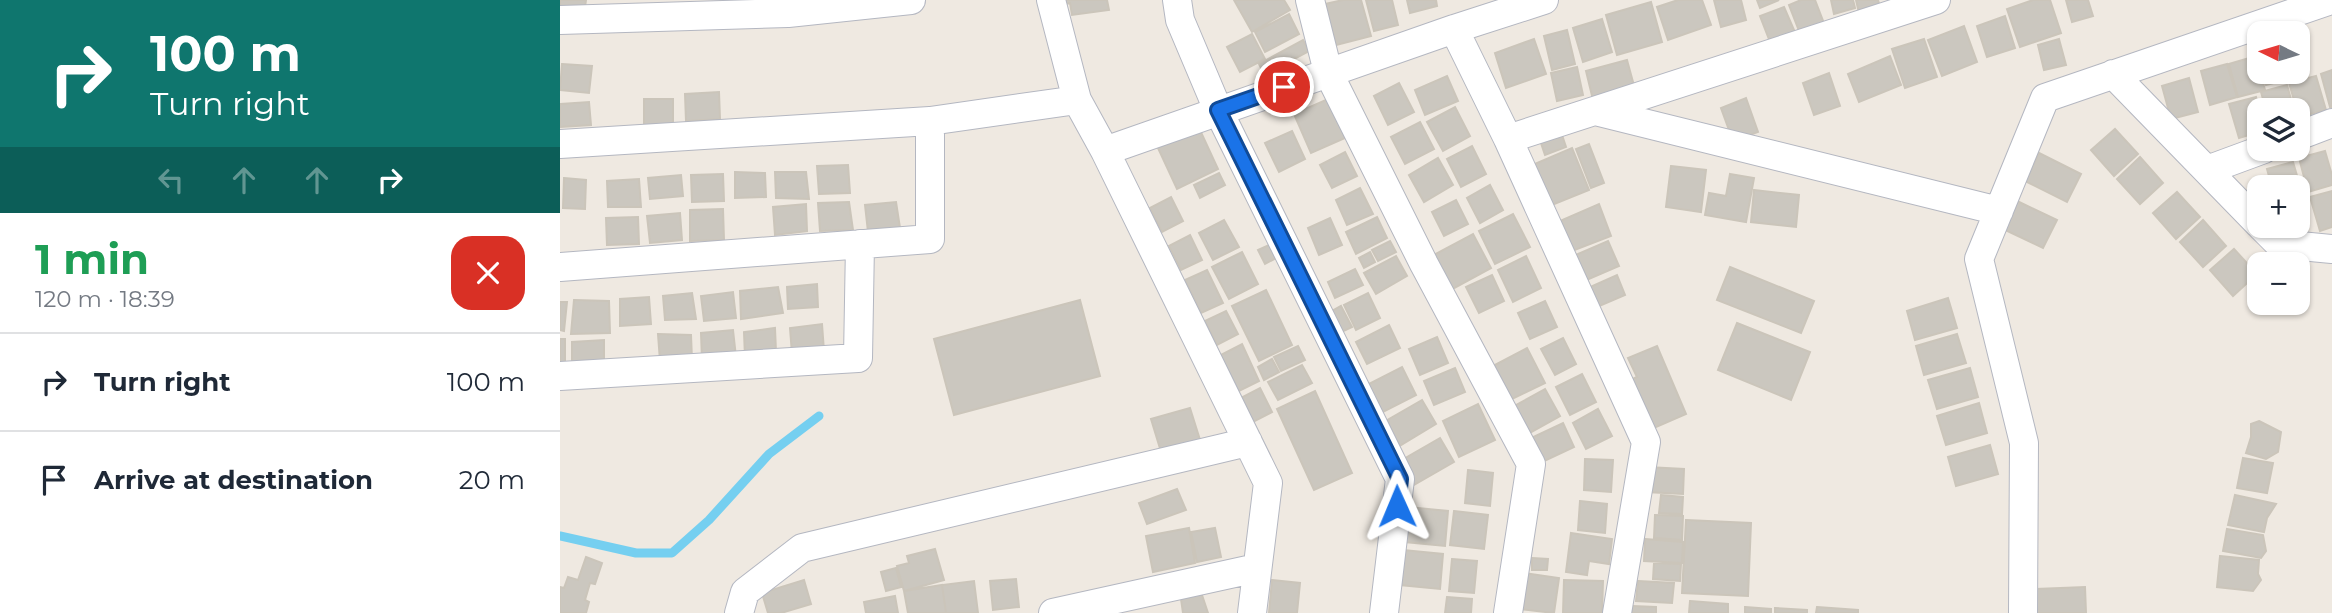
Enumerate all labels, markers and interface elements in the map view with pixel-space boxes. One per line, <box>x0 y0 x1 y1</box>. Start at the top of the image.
north arrow <box>2247 21 2310 84</box>
map controls <box>2247 21 2310 315</box>
text: 100 m <box>150 24 301 83</box>
icon: right <box>35 28 126 119</box>
pin <box>1254 57 1314 117</box>
icon: arrive <box>1265 68 1303 106</box>
text: Turn right <box>150 84 310 123</box>
button: layers <box>2247 98 2310 161</box>
icon: left <box>152 161 190 199</box>
icon: ahead <box>225 161 263 199</box>
icon: ahead <box>298 161 336 199</box>
icon: right <box>371 161 409 199</box>
button: + <box>2247 175 2310 238</box>
text: 1 min <box>35 233 149 285</box>
button: close <box>451 236 525 310</box>
button: − <box>2247 252 2310 315</box>
text: 120 m · 18:39 <box>35 285 175 313</box>
icon: right <box>35 363 73 401</box>
text: Turn right <box>94 366 230 398</box>
text: 100 m <box>447 366 525 398</box>
icon: arrive <box>35 461 73 499</box>
text: Arrive at destination <box>94 464 373 496</box>
text: 20 m <box>459 464 525 496</box>
position arrow <box>1360 469 1434 543</box>

